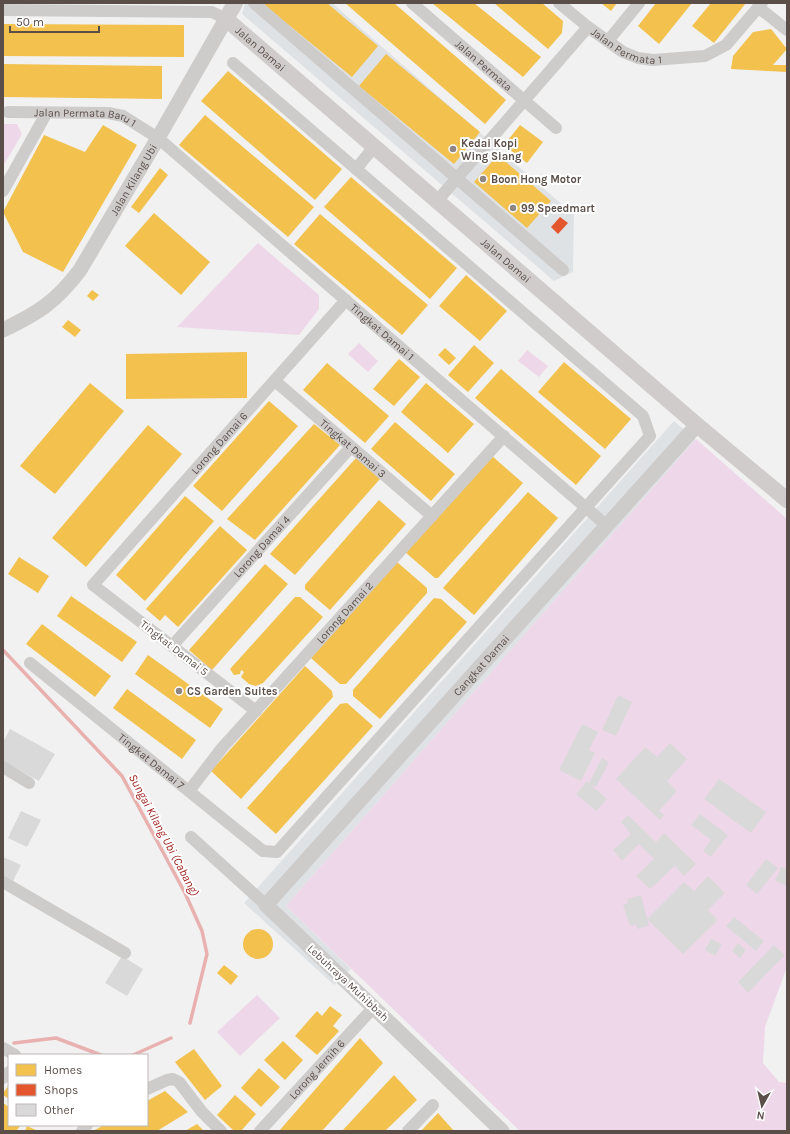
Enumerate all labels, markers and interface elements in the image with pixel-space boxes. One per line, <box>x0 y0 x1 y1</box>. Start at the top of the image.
scale bar <box>10 8 99 34</box>
text: 50 m <box>16 15 44 29</box>
street label: Jalan Damai <box>233 24 288 74</box>
street label: Jalan Permata 1 <box>589 25 662 67</box>
street label: Jalan Permata <box>453 37 515 94</box>
street label: Jalan Permata Baru 1 <box>34 106 139 129</box>
place label: Kedai Kopi Wing Siang <box>461 137 522 163</box>
street label: Jalan Kilang Ubi <box>107 141 160 217</box>
marker: Kedai Kopi Wing Siang <box>448 144 458 154</box>
place label: Boon Hong Motor <box>491 173 582 186</box>
marker: Boon Hong Motor <box>478 174 488 184</box>
place label: 99 Speedmart <box>521 202 596 215</box>
marker: 99 Speedmart <box>508 203 518 213</box>
street label: Jalan Damai <box>478 235 534 285</box>
street label: Tingkat Damai 1 <box>348 301 417 363</box>
street label: Lorong Damai 6 <box>188 409 250 477</box>
street label: Tingkat Damai 3 <box>317 416 389 480</box>
street label: Lorong Damai 4 <box>231 513 293 580</box>
street label: Lorong Damai 2 <box>313 579 376 646</box>
street label: Tingkat Damai 5 <box>138 618 210 678</box>
street label: Cangkat Damai <box>451 632 512 698</box>
place label: CS Garden Suites <box>187 685 278 698</box>
marker: CS Garden Suites <box>174 686 184 696</box>
street label: Tingkat Damai 7 <box>116 730 187 792</box>
water label: Sungai Kilang Ubi (Cabang) <box>126 772 202 898</box>
street label: Lebuhraya Muhibbah <box>305 942 391 1024</box>
street label: Lorong Jernih 6 <box>286 1037 347 1102</box>
legend <box>8 1054 148 1126</box>
text: Homes <box>44 1063 82 1077</box>
text: Shops <box>44 1083 78 1097</box>
north arrow <box>742 1086 782 1126</box>
text: Other <box>44 1103 75 1117</box>
text: N <box>756 1108 765 1122</box>

